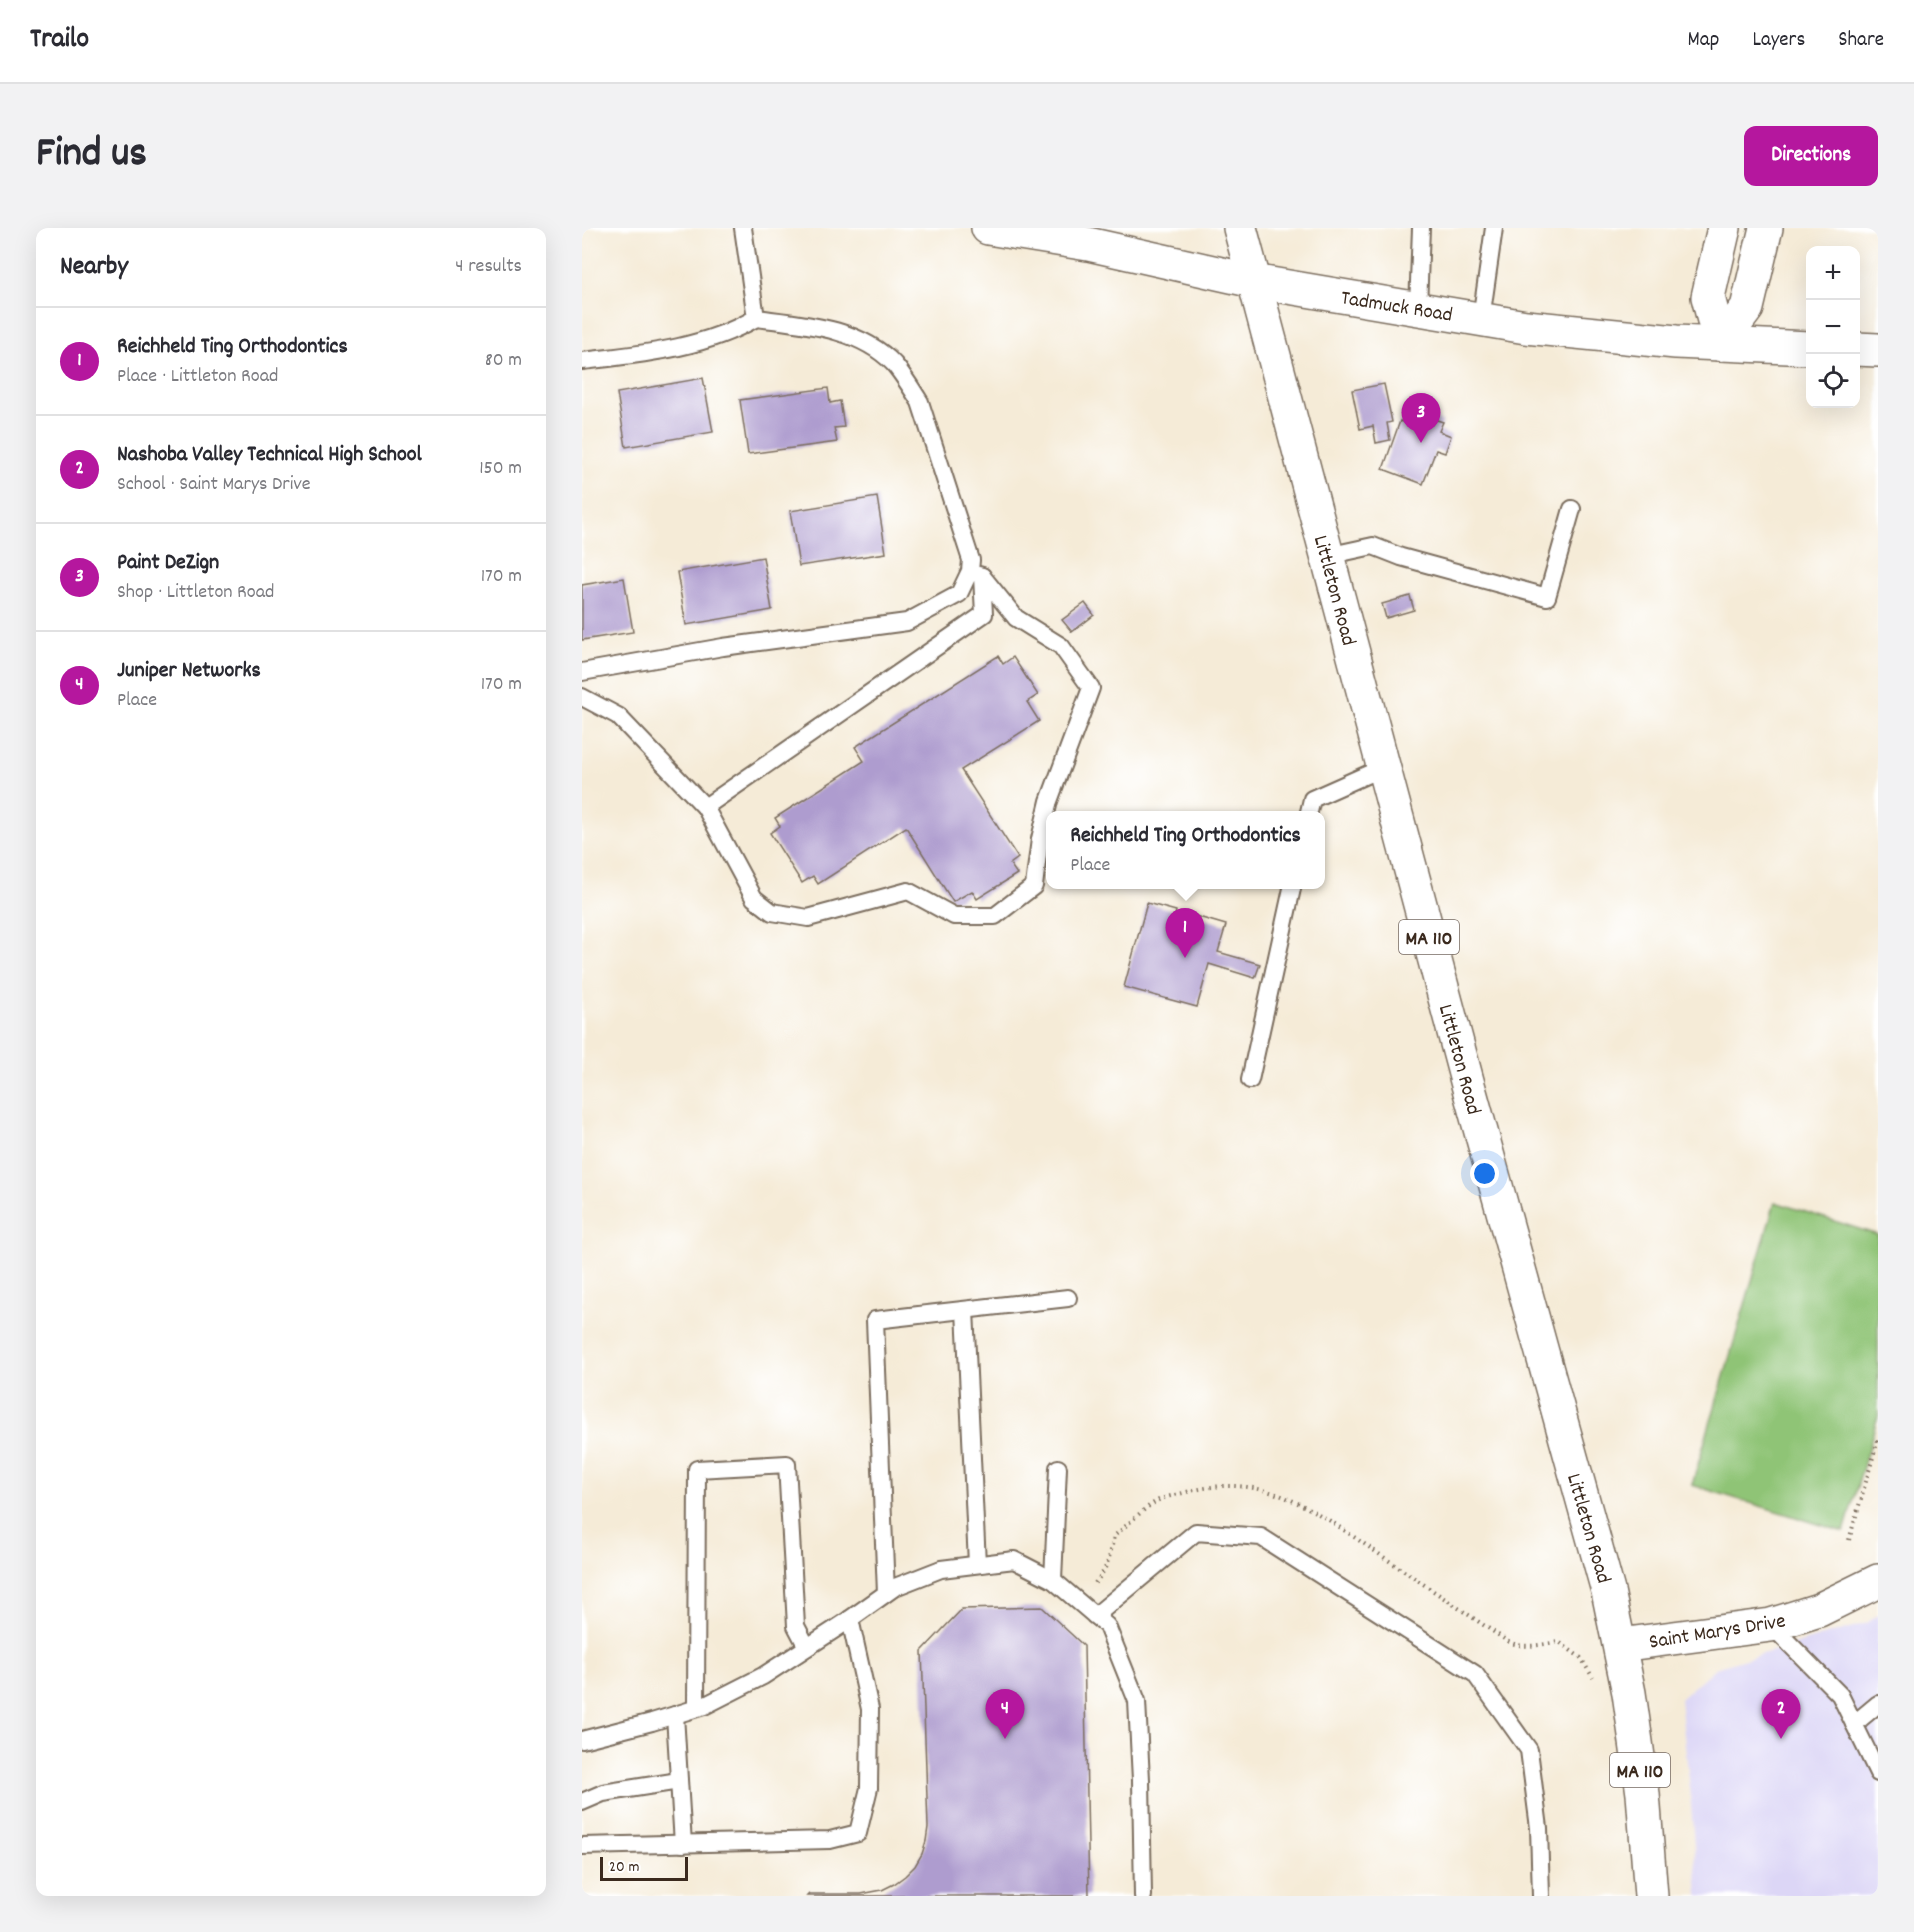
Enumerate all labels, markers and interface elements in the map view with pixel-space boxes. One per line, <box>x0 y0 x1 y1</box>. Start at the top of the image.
text: Trailo <box>30 21 89 61</box>
text: Map <box>1688 26 1719 56</box>
text: Layers <box>1752 26 1805 56</box>
text: Share <box>1838 26 1884 56</box>
text: Find us <box>36 126 147 186</box>
button: Directions <box>1744 126 1878 186</box>
map controls <box>1806 246 1860 408</box>
button: + <box>1806 246 1860 300</box>
text: Nearby <box>60 249 128 286</box>
text: 4 results <box>455 253 522 281</box>
street label: Tadmuck Road <box>1339 284 1455 332</box>
button: − <box>1806 300 1860 354</box>
text: Reichheld Ting Orthodontics <box>117 332 348 363</box>
text: 1 <box>77 347 82 375</box>
text: 80 m <box>485 347 522 375</box>
button: locate <box>1806 354 1860 408</box>
text: Place · Littleton Road <box>117 363 278 391</box>
pin: 3 <box>1402 394 1440 443</box>
text: Nashoba Valley Technical High School <box>117 440 422 471</box>
text: 2 <box>75 455 84 483</box>
text: 150 m <box>479 455 522 483</box>
text: School · Saint Marys Drive <box>117 471 311 499</box>
street label: Littleton Road <box>1304 532 1362 649</box>
text: Paint DeZign <box>117 548 219 579</box>
text: 3 <box>75 563 84 591</box>
text: 170 m <box>481 563 522 591</box>
text: Shop · Littleton Road <box>117 579 275 607</box>
text: Juniper Networks <box>117 656 261 687</box>
text: 4 <box>75 671 84 699</box>
text: 170 m <box>481 671 522 699</box>
text: Place <box>117 687 157 715</box>
popup <box>1046 811 1325 889</box>
text: Reichheld Ting Orthodontics <box>1070 821 1301 852</box>
text: Place <box>1070 852 1110 880</box>
pin: 1 <box>1166 908 1204 958</box>
road number: MA 110 <box>1399 920 1459 954</box>
street label: Littleton Road <box>1429 1001 1487 1118</box>
your location <box>1470 1159 1499 1188</box>
street label: Littleton Road <box>1557 1470 1617 1587</box>
street label: Saint Marys Drive <box>1647 1607 1788 1659</box>
pin: 4 <box>986 1690 1024 1739</box>
pin: 2 <box>1762 1690 1800 1739</box>
road number: MA 110 <box>1610 1753 1670 1787</box>
scale bar <box>600 1854 688 1882</box>
text: 20 m <box>609 1856 639 1879</box>

